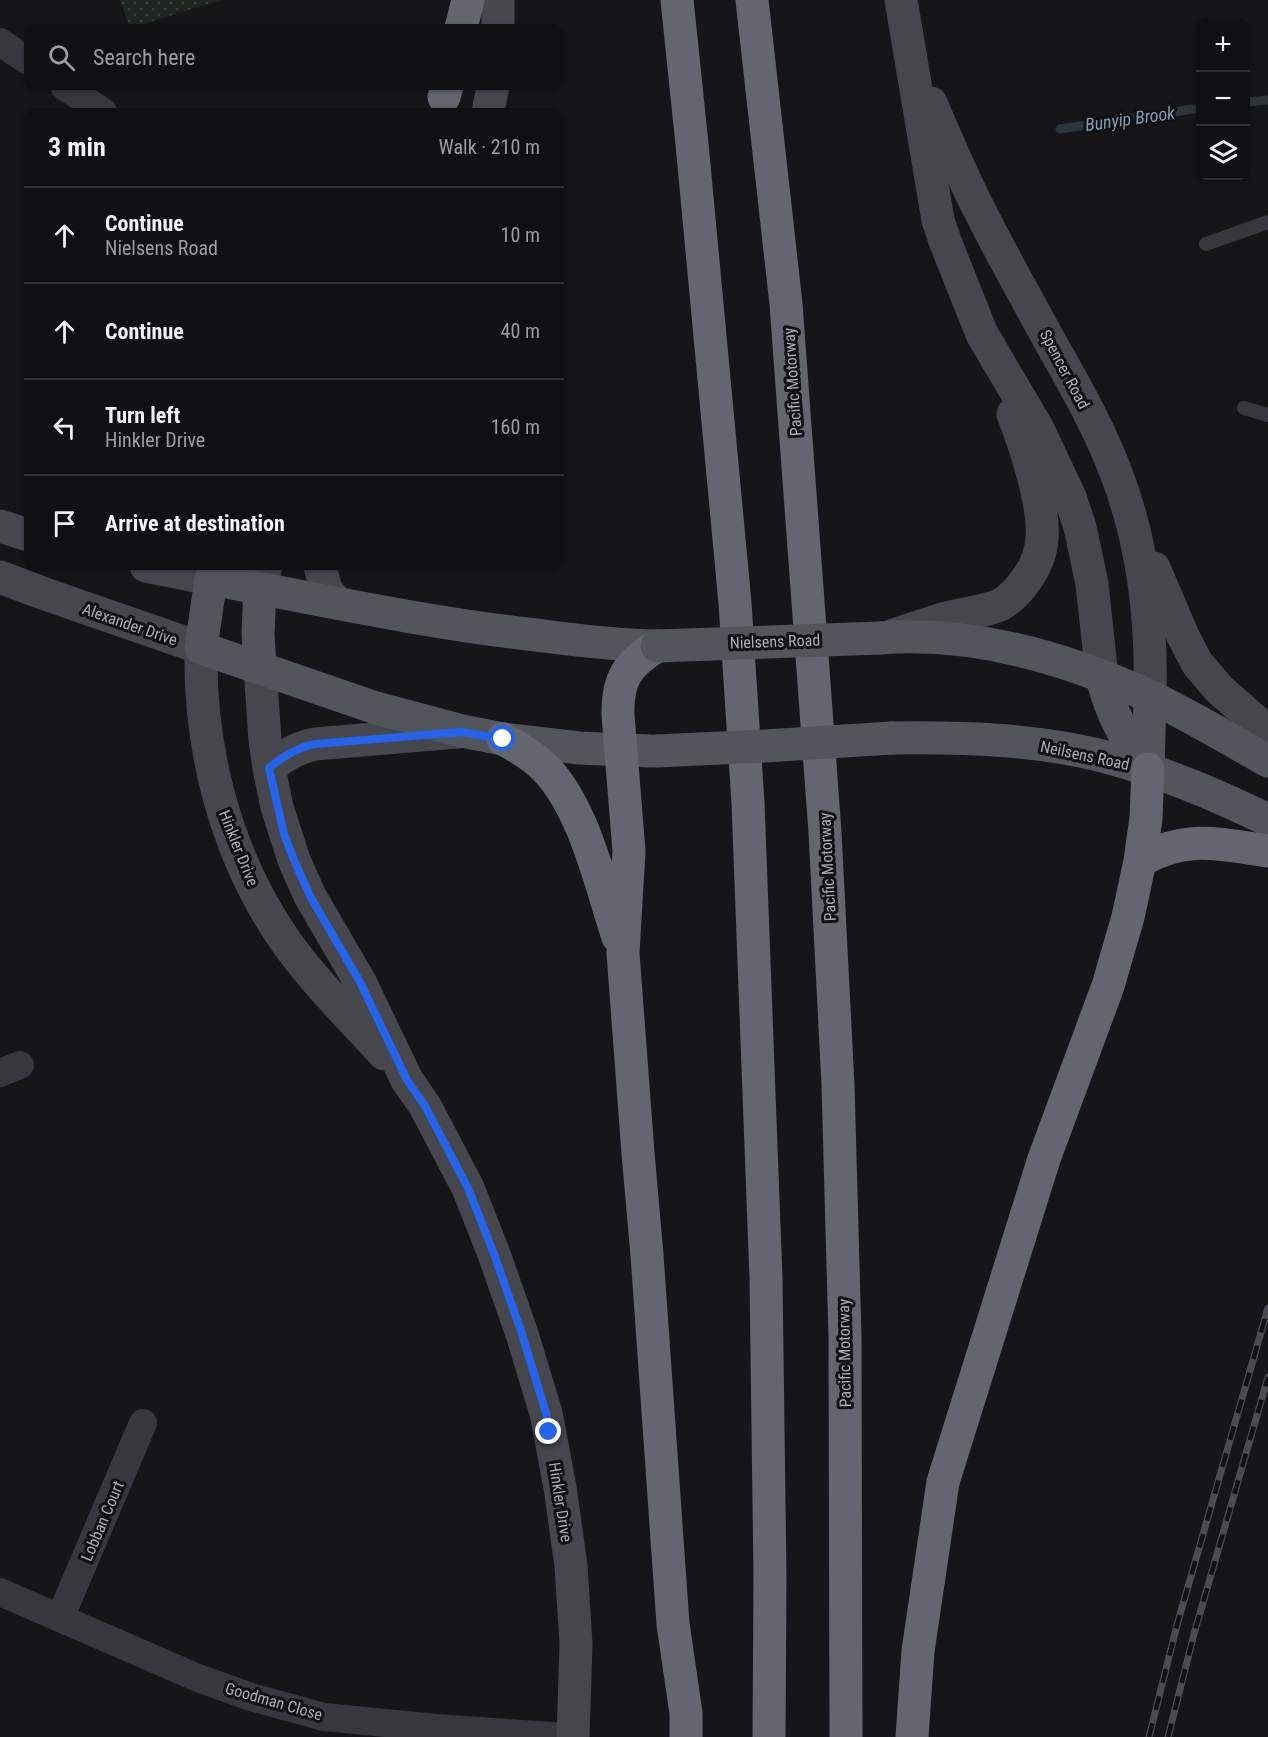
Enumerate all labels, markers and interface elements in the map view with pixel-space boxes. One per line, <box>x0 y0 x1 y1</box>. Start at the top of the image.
map controls <box>1196 18 1250 180</box>
button: + <box>1196 18 1250 72</box>
search box <box>24 24 564 90</box>
icon: search <box>45 41 78 74</box>
text: Search here <box>93 45 195 70</box>
button: − <box>1196 72 1250 126</box>
water label: Bunyip Brook <box>1084 102 1177 135</box>
button: layers <box>1196 126 1250 180</box>
text: 3 min <box>48 132 106 162</box>
text: Walk · 210 m <box>439 135 540 159</box>
text: Continue <box>105 211 184 236</box>
icon: ahead <box>48 219 81 252</box>
text: 10 m <box>501 223 540 247</box>
text: Nielsens Road <box>105 236 218 260</box>
icon: ahead <box>48 315 81 348</box>
text: Continue <box>105 319 184 344</box>
text: 40 m <box>501 319 540 343</box>
street label: Spencer Road <box>1036 326 1093 412</box>
street label: Pacific Motorway <box>779 327 806 437</box>
text: Turn left <box>105 403 180 428</box>
icon: left <box>48 411 81 444</box>
text: 160 m <box>491 415 540 439</box>
text: Hinkler Drive <box>105 428 205 452</box>
icon: arrive <box>48 507 81 540</box>
text: Arrive at destination <box>105 511 285 536</box>
street label: Alexander Drive <box>80 599 180 650</box>
street label: Nielsens Road <box>730 630 821 653</box>
route start <box>489 725 515 751</box>
street label: Neilsens Road <box>1039 737 1131 774</box>
street label: Hinkler Drive <box>215 807 262 889</box>
street label: Pacific Motorway <box>815 812 840 922</box>
street label: Pacific Motorway <box>834 1298 855 1408</box>
route end <box>535 1418 561 1444</box>
street label: Hinkler Drive <box>545 1461 576 1543</box>
street label: Lobban Court <box>77 1478 128 1564</box>
street label: Goodman Close <box>223 1679 325 1724</box>

